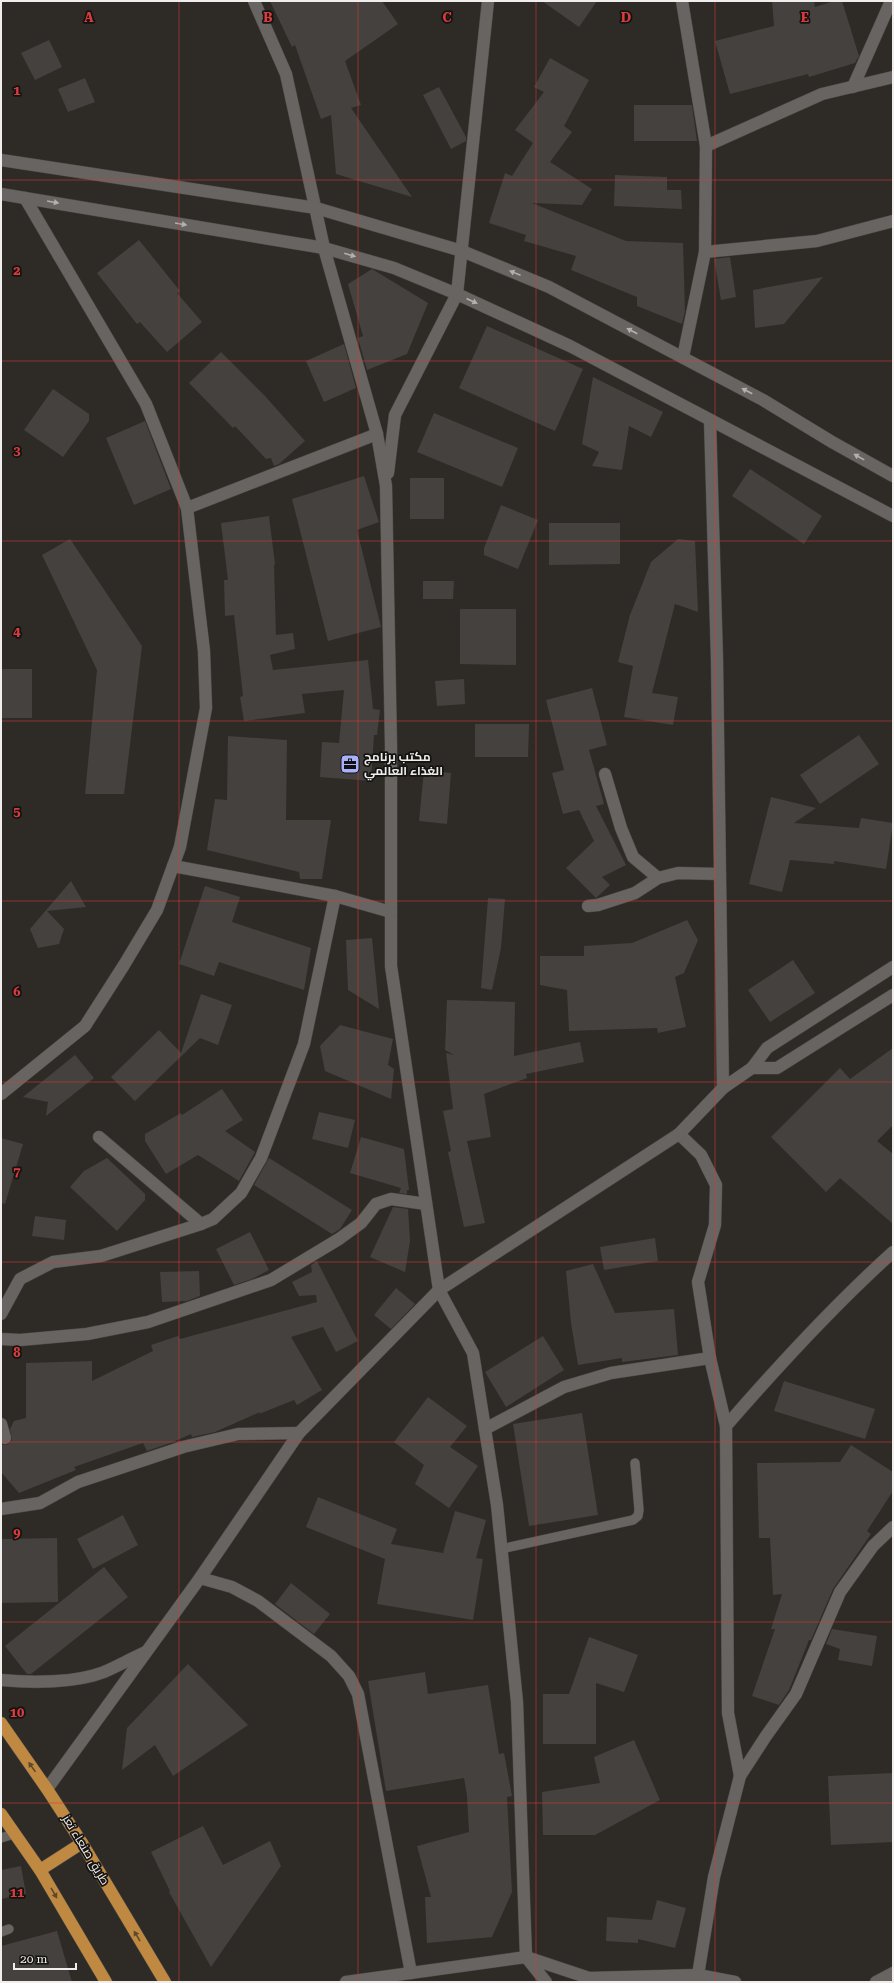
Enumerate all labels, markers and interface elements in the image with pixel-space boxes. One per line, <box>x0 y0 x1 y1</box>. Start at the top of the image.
text: A <box>84 10 94 25</box>
text: B <box>263 10 273 25</box>
text: C <box>442 10 452 25</box>
text: D <box>621 10 631 25</box>
text: E <box>801 10 809 25</box>
text: 1 <box>13 83 21 98</box>
one-way arrow <box>47 199 59 205</box>
one-way arrow <box>175 221 188 227</box>
one-way arrow <box>345 252 357 258</box>
text: 2 <box>13 263 21 278</box>
one-way arrow <box>509 270 521 276</box>
one-way arrow <box>466 298 477 304</box>
one-way arrow <box>626 327 637 334</box>
one-way arrow <box>741 388 753 394</box>
text: 3 <box>13 443 21 458</box>
one-way arrow <box>853 453 865 460</box>
text: 4 <box>13 624 21 639</box>
place label: مكتب برنامج الغذاء العالمي <box>364 750 443 781</box>
office icon: مكتب برنامج الغذاء العالمي <box>339 753 361 775</box>
text: 5 <box>13 804 21 819</box>
text: 6 <box>13 984 21 999</box>
text: 7 <box>13 1164 21 1179</box>
text: 8 <box>13 1345 21 1360</box>
text: 9 <box>13 1525 21 1540</box>
text: 10 <box>10 1705 24 1720</box>
one-way arrow <box>28 1761 36 1772</box>
street label: طريق صنعاء تعز <box>59 1812 112 1888</box>
text: 11 <box>10 1885 24 1900</box>
one-way arrow <box>50 1887 57 1899</box>
one-way arrow <box>134 1930 141 1942</box>
scale bar <box>14 1945 76 1971</box>
text: 20 m <box>20 1952 47 1966</box>

